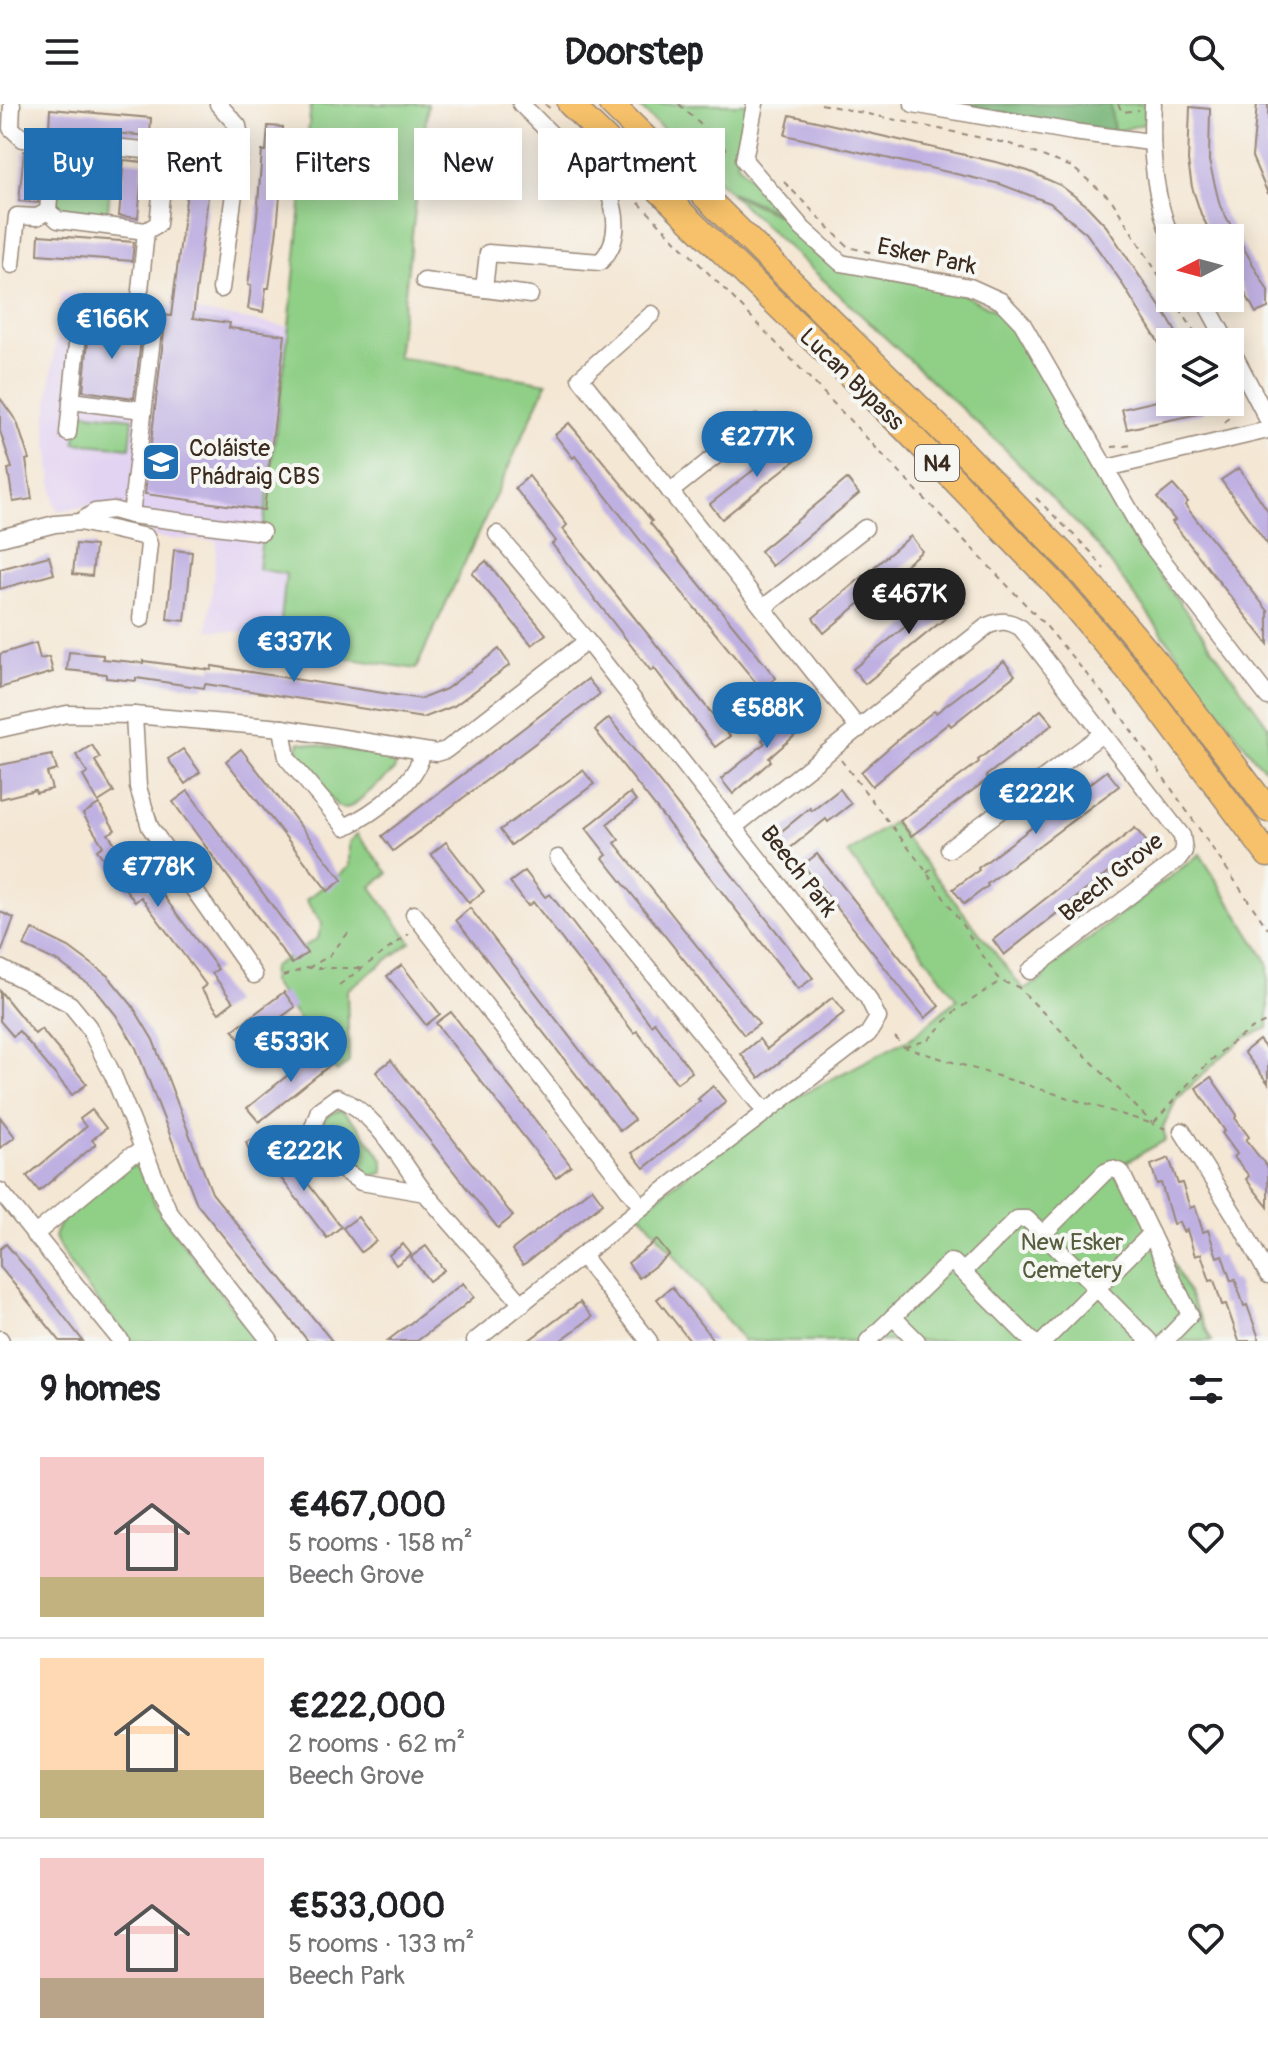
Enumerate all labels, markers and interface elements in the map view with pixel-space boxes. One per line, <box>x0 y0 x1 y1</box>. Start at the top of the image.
icon: menu <box>40 30 84 74</box>
text: Doorstep <box>564 30 704 75</box>
icon: search <box>1184 30 1228 74</box>
chip: Buy <box>24 128 122 200</box>
chip: Rent <box>138 128 250 200</box>
chip: Filters <box>266 128 398 200</box>
chip: New <box>414 128 522 200</box>
chip: Apartment <box>538 128 725 200</box>
north arrow <box>1156 224 1244 312</box>
map controls <box>1156 224 1244 416</box>
street label: Esker Park <box>875 232 979 281</box>
pin: €166K <box>56 293 168 361</box>
text: €166K <box>75 303 149 335</box>
street label: Lucan Bypass <box>793 322 910 437</box>
button: layers <box>1156 328 1244 416</box>
pin: €277K <box>701 411 813 479</box>
text: €277K <box>720 421 794 453</box>
place label: Coláiste Phádraig CBS <box>189 434 320 491</box>
school or university icon: Coláiste Phádraig CBS <box>140 441 182 483</box>
road number: N4 <box>915 445 959 481</box>
pin: €467K <box>853 568 965 636</box>
text: €467K <box>871 578 947 610</box>
pin: €337K <box>238 616 350 684</box>
text: €337K <box>256 626 332 658</box>
pin: €588K <box>711 682 823 750</box>
text: €588K <box>730 692 804 724</box>
pin: €222K <box>980 768 1092 836</box>
text: €222K <box>998 778 1074 810</box>
street label: Beech Park <box>754 820 843 923</box>
street label: Beech Grove <box>1053 827 1169 928</box>
pin: €778K <box>102 841 214 909</box>
text: €778K <box>121 851 195 883</box>
pin: €533K <box>235 1016 347 1084</box>
text: €533K <box>253 1026 329 1058</box>
pin: €222K <box>248 1125 360 1193</box>
text: €222K <box>266 1135 342 1167</box>
park label: New Esker Cemetery <box>1020 1228 1124 1285</box>
icon: filters <box>1184 1367 1228 1411</box>
text: 9 homes <box>40 1368 160 1411</box>
text: €467,000 <box>288 1484 446 1527</box>
icon: home <box>104 1489 200 1585</box>
icon: heart <box>1184 1515 1228 1559</box>
text: 5 rooms · 158 m² <box>288 1527 473 1559</box>
text: Beech Grove <box>288 1559 424 1591</box>
text: €222,000 <box>288 1685 446 1728</box>
icon: home <box>104 1690 200 1786</box>
icon: heart <box>1184 1716 1228 1760</box>
text: 2 rooms · 62 m² <box>288 1728 465 1760</box>
text: Beech Grove <box>288 1760 424 1792</box>
text: €533,000 <box>288 1885 445 1928</box>
icon: home <box>104 1890 200 1986</box>
icon: heart <box>1184 1916 1228 1960</box>
text: 5 rooms · 133 m² <box>288 1928 474 1960</box>
text: Beech Park <box>288 1960 405 1992</box>

